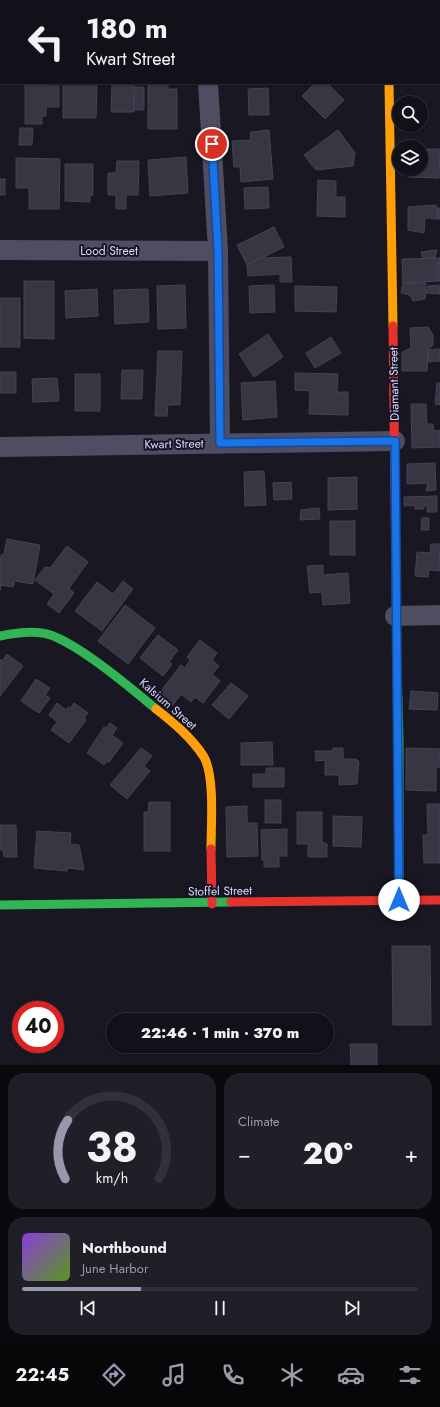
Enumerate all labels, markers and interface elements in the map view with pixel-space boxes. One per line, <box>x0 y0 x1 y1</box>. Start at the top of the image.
text: 180 m <box>86 8 168 49</box>
icon: left <box>20 16 72 68</box>
text: Kwart Street <box>86 46 175 72</box>
map controls <box>392 96 428 176</box>
button: search <box>392 96 428 132</box>
pin <box>195 127 229 161</box>
icon: arrive <box>201 133 223 155</box>
button: layers <box>392 140 428 176</box>
street label: Lood Street <box>80 242 138 260</box>
street label: Diamant Street <box>384 347 404 421</box>
street label: Kwart Street <box>144 434 204 454</box>
street label: Kalsium Street <box>135 674 201 734</box>
position arrow <box>378 879 420 921</box>
street label: Stoffel Street <box>188 881 252 901</box>
speed limit sign: 40 <box>12 1001 64 1053</box>
text: 22:46 · 1 min · 370 m <box>141 1022 299 1044</box>
text: Climate <box>238 1112 279 1131</box>
text: 38 <box>86 1117 138 1178</box>
text: 20° <box>303 1132 353 1175</box>
text: − <box>238 1138 251 1170</box>
text: + <box>404 1138 418 1170</box>
text: km/h <box>96 1168 128 1188</box>
text: Northbound <box>82 1237 167 1259</box>
text: June Harbor <box>82 1259 148 1278</box>
icon: previous <box>77 1297 99 1319</box>
icon: pause <box>209 1297 231 1319</box>
icon: next <box>341 1297 363 1319</box>
icon: directions <box>100 1361 128 1389</box>
icon: music <box>160 1361 188 1389</box>
icon: phone <box>219 1361 247 1389</box>
icon: climate <box>278 1361 306 1389</box>
icon: car <box>337 1361 365 1389</box>
icon: filters <box>396 1361 424 1389</box>
text: 22:45 <box>16 1362 69 1388</box>

